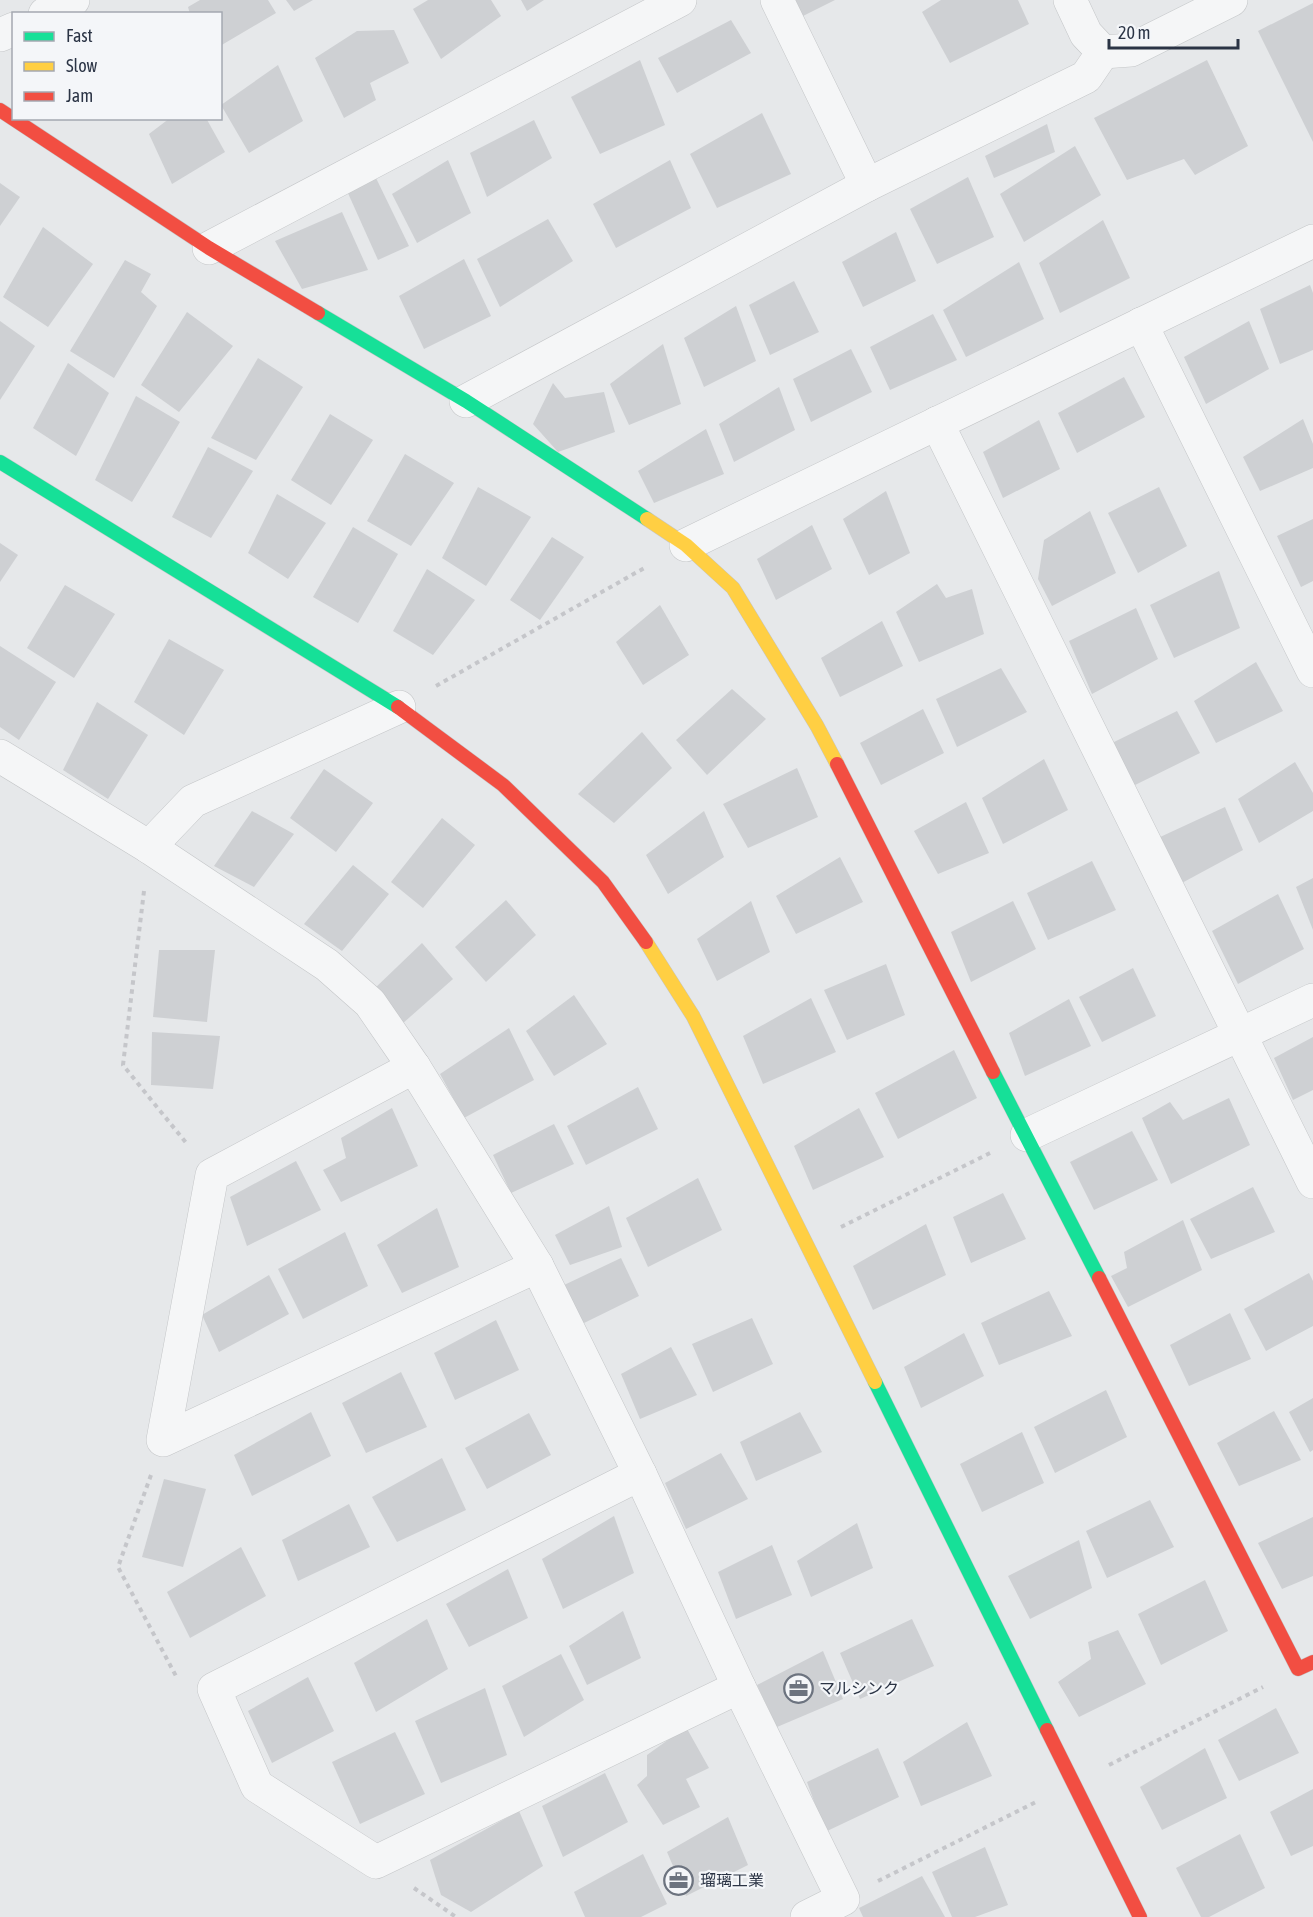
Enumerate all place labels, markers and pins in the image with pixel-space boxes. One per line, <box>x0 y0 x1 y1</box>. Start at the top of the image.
office icon: マルシンク <box>782 1672 814 1704</box>
place label: マルシンク <box>819 1679 899 1697</box>
office icon: 瑠璃工業 <box>663 1864 695 1896</box>
place label: 瑠璃工業 <box>700 1871 764 1889</box>

